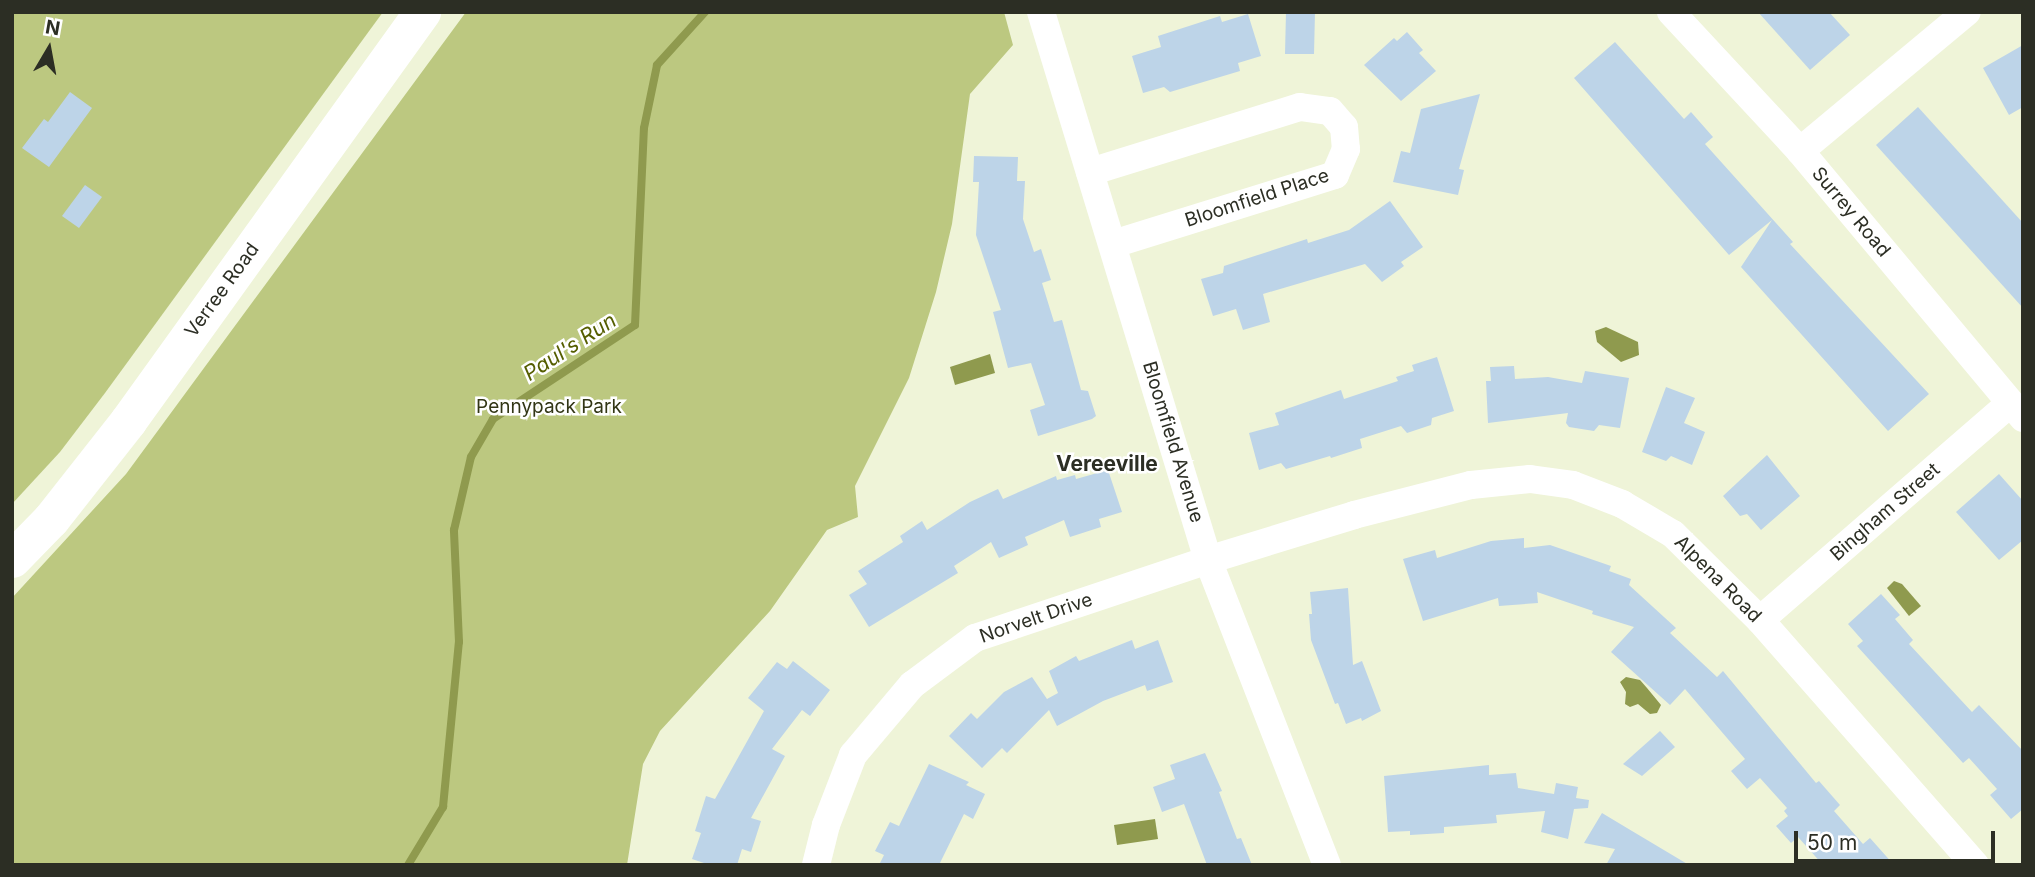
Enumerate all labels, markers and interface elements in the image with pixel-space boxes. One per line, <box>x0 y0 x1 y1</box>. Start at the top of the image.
north arrow <box>14 14 84 84</box>
text: N <box>44 15 62 40</box>
street label: Surrey Road <box>1807 162 1895 262</box>
street label: Bloomfield Place <box>1182 164 1332 232</box>
street label: Verree Road <box>180 238 264 342</box>
water label: Paul's Run <box>519 308 621 386</box>
street label: Bloomfield Avenue <box>1138 359 1208 525</box>
park label: Pennypack Park <box>476 396 622 418</box>
district label: Vereeville <box>1056 451 1158 477</box>
street label: Bingham Street <box>1826 458 1944 566</box>
street label: Alpena Road <box>1670 531 1766 627</box>
street label: Norvelt Drive <box>976 588 1096 648</box>
scale bar <box>1797 818 1998 862</box>
text: 50 m <box>1807 830 1857 855</box>

